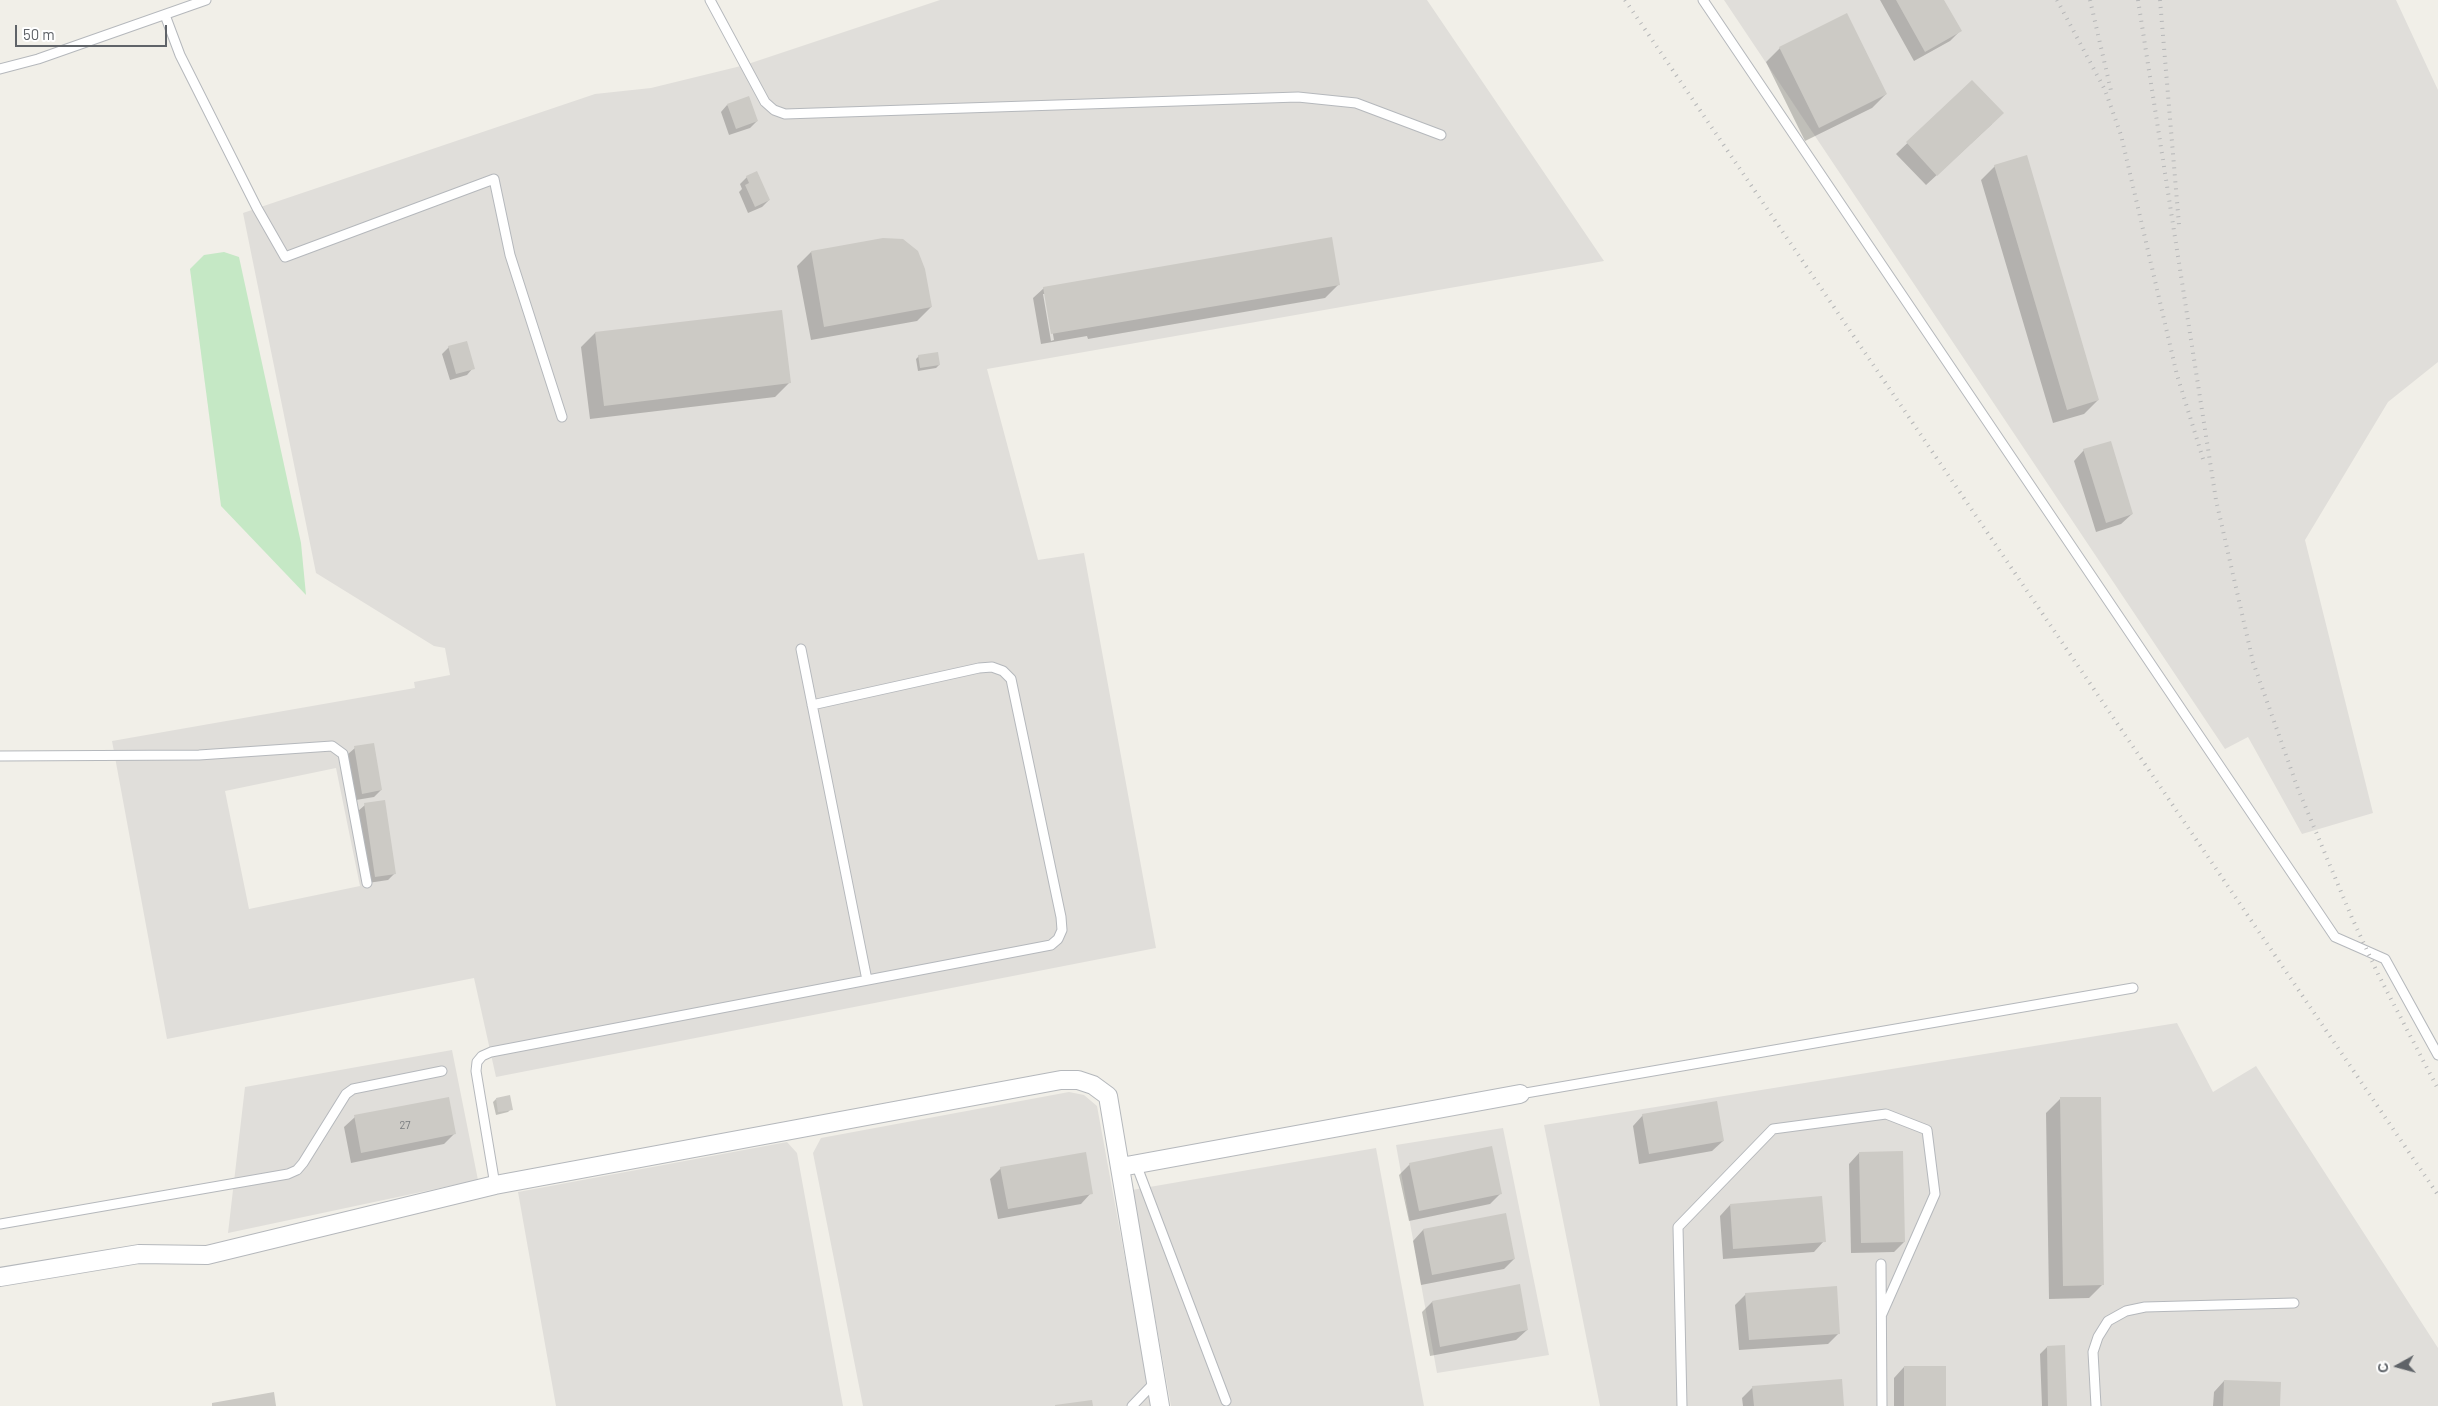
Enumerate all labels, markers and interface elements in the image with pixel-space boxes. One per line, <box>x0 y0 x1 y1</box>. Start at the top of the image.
scale bar <box>18 15 170 47</box>
text: 50 m <box>23 25 55 43</box>
house number: 27 <box>399 1118 411 1132</box>
north arrow <box>2373 1341 2423 1391</box>
text: С <box>2374 1362 2392 1374</box>

